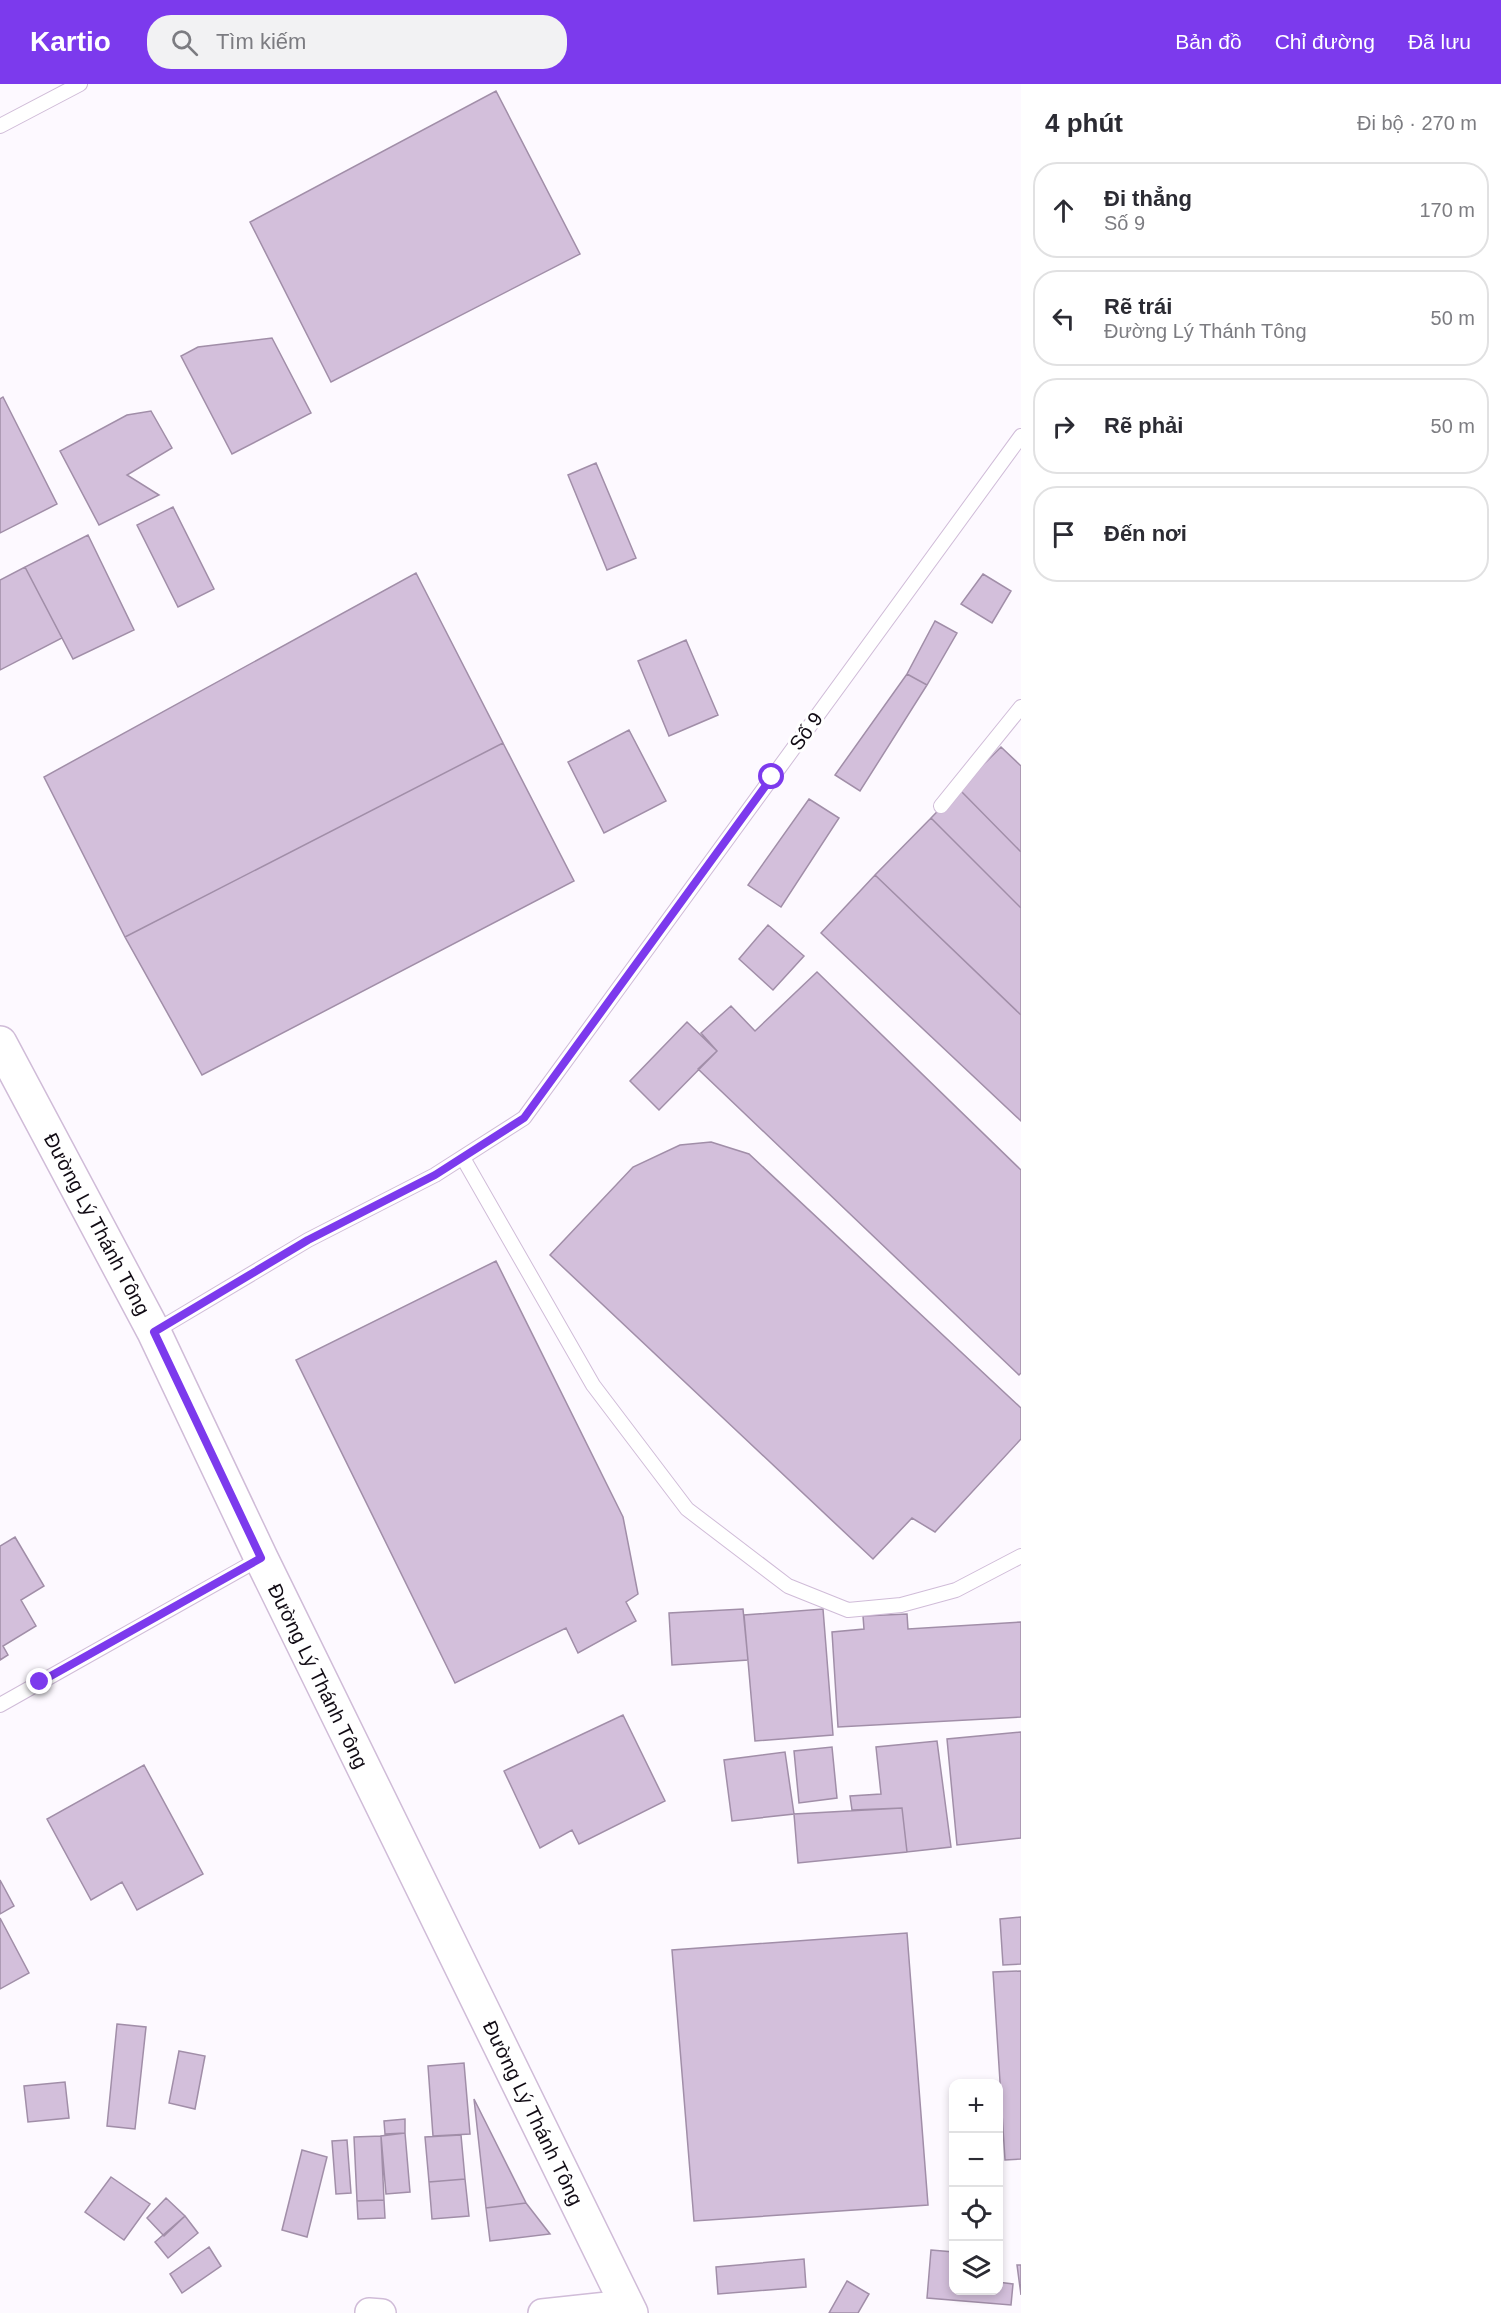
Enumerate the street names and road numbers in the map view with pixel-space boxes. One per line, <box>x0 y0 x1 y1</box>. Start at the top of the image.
street label: Số 9 <box>785 708 827 754</box>
street label: Đường Lý Thánh Tông <box>40 1129 154 1319</box>
street label: Đường Lý Thánh Tông <box>264 1580 372 1772</box>
street label: Đường Lý Thánh Tông <box>479 2017 587 2209</box>

